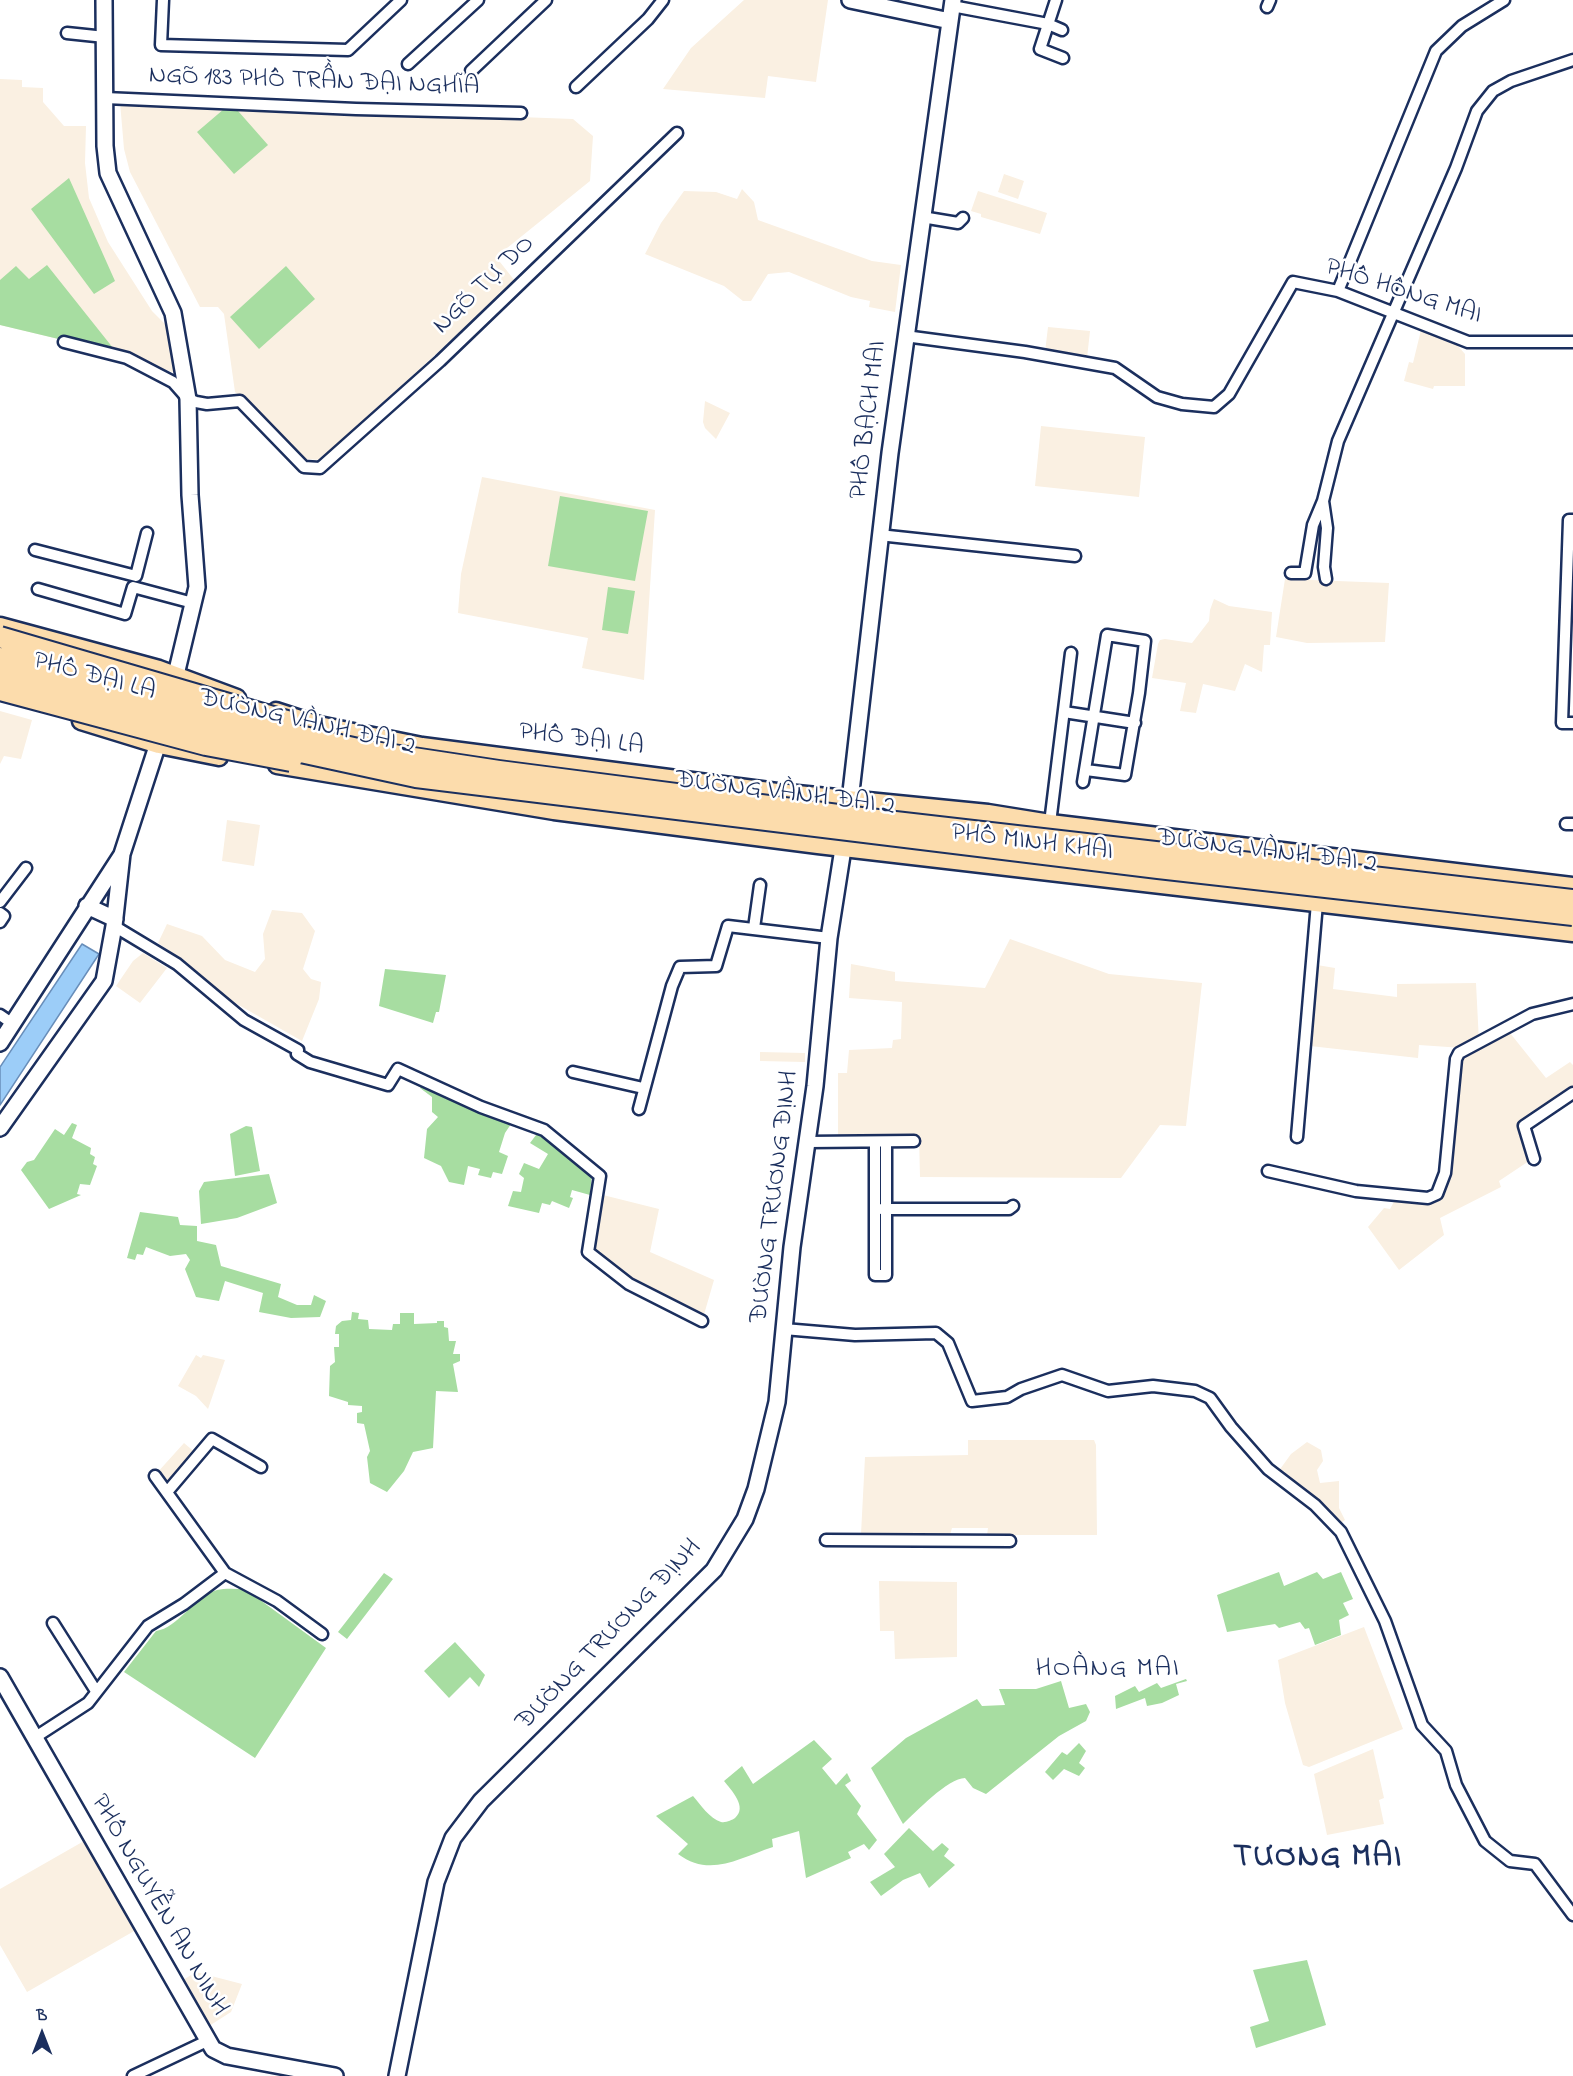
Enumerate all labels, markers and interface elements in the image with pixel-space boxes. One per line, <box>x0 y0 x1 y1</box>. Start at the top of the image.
street label: NGÕ 183 PHỐ TRẦN ĐẠI NGHĨA <box>148 62 480 104</box>
street label: NGÕ TỰ DO <box>428 230 542 342</box>
street label: PHỐ HỒNG MAI <box>1321 253 1485 333</box>
street label: PHỐ BẠCH MAI <box>845 339 895 501</box>
street label: PHỐ ĐẠI LA <box>29 647 159 709</box>
street label: ĐƯỜNG VÀNH ĐAI 2 <box>196 684 418 764</box>
street label: PHỐ ĐẠI LA <box>517 718 645 764</box>
street label: ĐƯỜNG VÀNH ĐAI 2 <box>673 766 897 824</box>
street label: PHỐ MINH KHAI <box>949 819 1115 869</box>
street label: ĐƯỜNG VÀNH ĐAI 2 <box>1155 824 1379 882</box>
street label: ĐƯỜNG TRƯƠNG ĐỊNH <box>745 1069 807 1325</box>
street label: ĐƯỜNG TRƯƠNG ĐỊNH <box>511 1534 709 1738</box>
district label: HOÀNG MAI <box>1036 1655 1180 1687</box>
street label: PHỐ NGUYỄN AN NINH <box>82 1790 234 2022</box>
district label: TƯƠNG MAI <box>1233 1841 1403 1879</box>
north arrow <box>12 2004 72 2064</box>
text: B <box>37 2004 47 2028</box>

